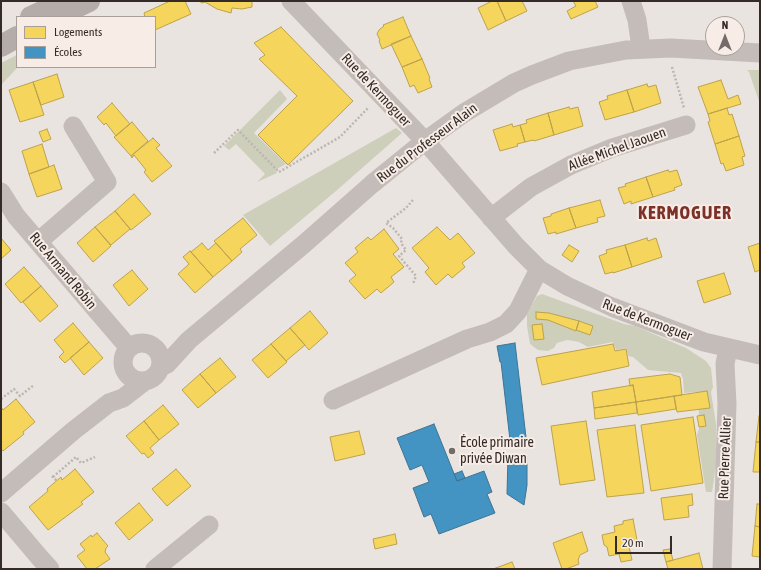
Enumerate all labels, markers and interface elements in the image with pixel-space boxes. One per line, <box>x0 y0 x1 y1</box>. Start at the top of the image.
legend <box>16 16 156 68</box>
north arrow <box>705 16 745 56</box>
text: N <box>722 19 728 31</box>
text: Logements <box>54 25 102 39</box>
text: Écoles <box>54 45 82 59</box>
street label: Rue de Kermoguer <box>338 50 414 130</box>
street label: Rue du Professeur Alain <box>374 100 480 186</box>
street label: Allée Michel Jaouen <box>566 124 668 174</box>
district label: KERMOGUER <box>638 202 732 224</box>
street label: Rue Armand Robin <box>26 229 100 313</box>
street label: Rue de Kermoguer <box>600 295 694 345</box>
street label: Rue Pierre Allier <box>715 416 735 500</box>
place label: École primaire privée Diwan <box>460 435 534 468</box>
marker: École primaire privée Diwan <box>447 446 457 456</box>
scale bar <box>617 528 674 554</box>
text: 20 m <box>622 536 644 550</box>

